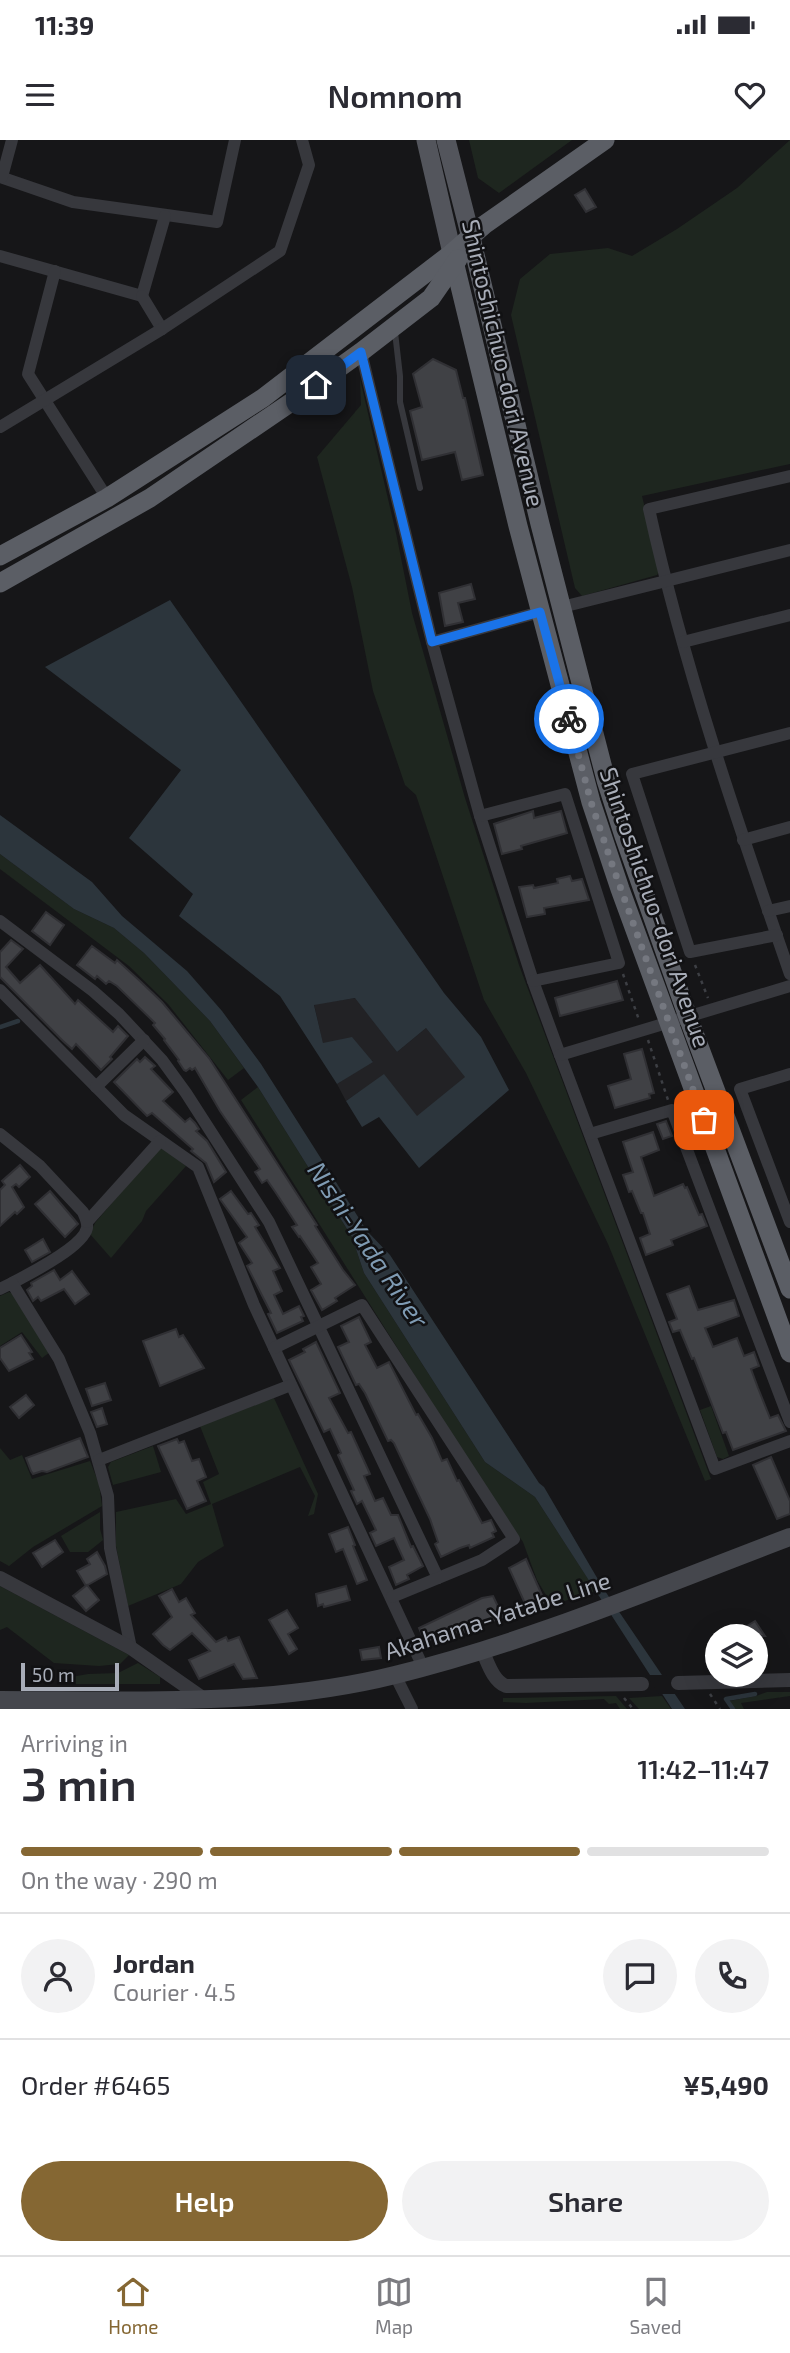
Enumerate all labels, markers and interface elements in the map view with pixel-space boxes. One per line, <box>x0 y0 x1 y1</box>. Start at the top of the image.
text: 11:39 <box>35 9 94 40</box>
icon: menu <box>21 76 59 114</box>
text: Nomnom <box>327 76 463 114</box>
icon: heart <box>731 76 769 114</box>
street label: Shintoshichuo-dori Avenue <box>457 216 551 510</box>
pin <box>286 355 346 415</box>
icon: home <box>297 366 335 404</box>
courier <box>534 684 604 754</box>
icon: bike <box>550 700 588 738</box>
street label: Shintoshichuo-dori Avenue <box>594 763 718 1051</box>
pin <box>674 1090 734 1150</box>
icon: bag <box>685 1101 723 1139</box>
water label: Nishi-Yada River <box>302 1155 436 1333</box>
street label: Akahama-Yatabe Line <box>380 1565 614 1665</box>
map controls <box>705 1624 768 1687</box>
button: layers <box>705 1624 768 1687</box>
scale bar <box>21 1660 119 1692</box>
text: 50 m <box>32 1663 75 1686</box>
text: Arriving in <box>21 1729 128 1757</box>
text: 11:42–11:47 <box>637 1753 769 1784</box>
text: 3 min <box>21 1755 137 1810</box>
text: On the way · 290 m <box>21 1866 218 1894</box>
button: person <box>21 1939 95 2013</box>
button: chat <box>603 1939 677 2013</box>
button: phone <box>695 1939 769 2013</box>
text: Jordan <box>113 1947 195 1978</box>
text: Courier · 4.5 <box>113 1978 236 2006</box>
text: Order #6465 <box>21 2069 171 2100</box>
text: ¥5,490 <box>683 2069 769 2100</box>
button: Help <box>21 2161 388 2241</box>
button: Share <box>402 2161 769 2241</box>
tab: Home <box>108 2273 159 2338</box>
tab: Map <box>375 2273 413 2338</box>
tab: Saved <box>630 2273 682 2338</box>

